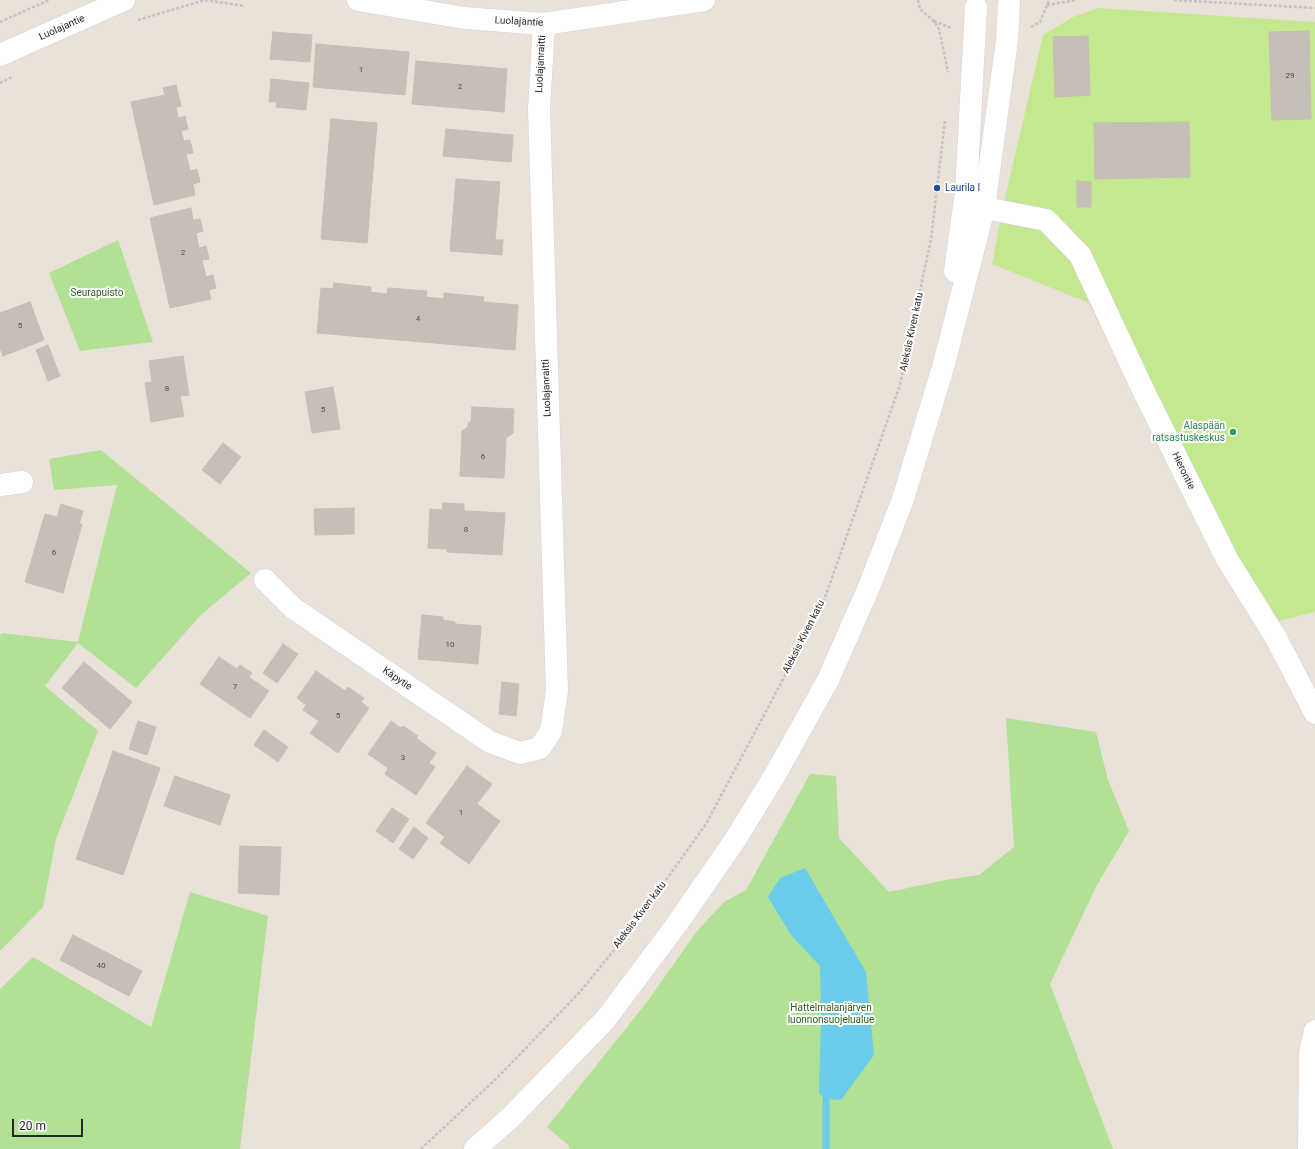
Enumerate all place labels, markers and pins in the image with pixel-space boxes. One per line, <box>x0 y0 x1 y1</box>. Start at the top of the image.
place label: Laurila I <box>945 182 980 194</box>
marker: Laurila I <box>932 183 942 193</box>
place label: Alaspään ratsastuskeskus <box>1152 420 1225 444</box>
marker: Alaspään ratsastuskeskus <box>1228 427 1238 437</box>

